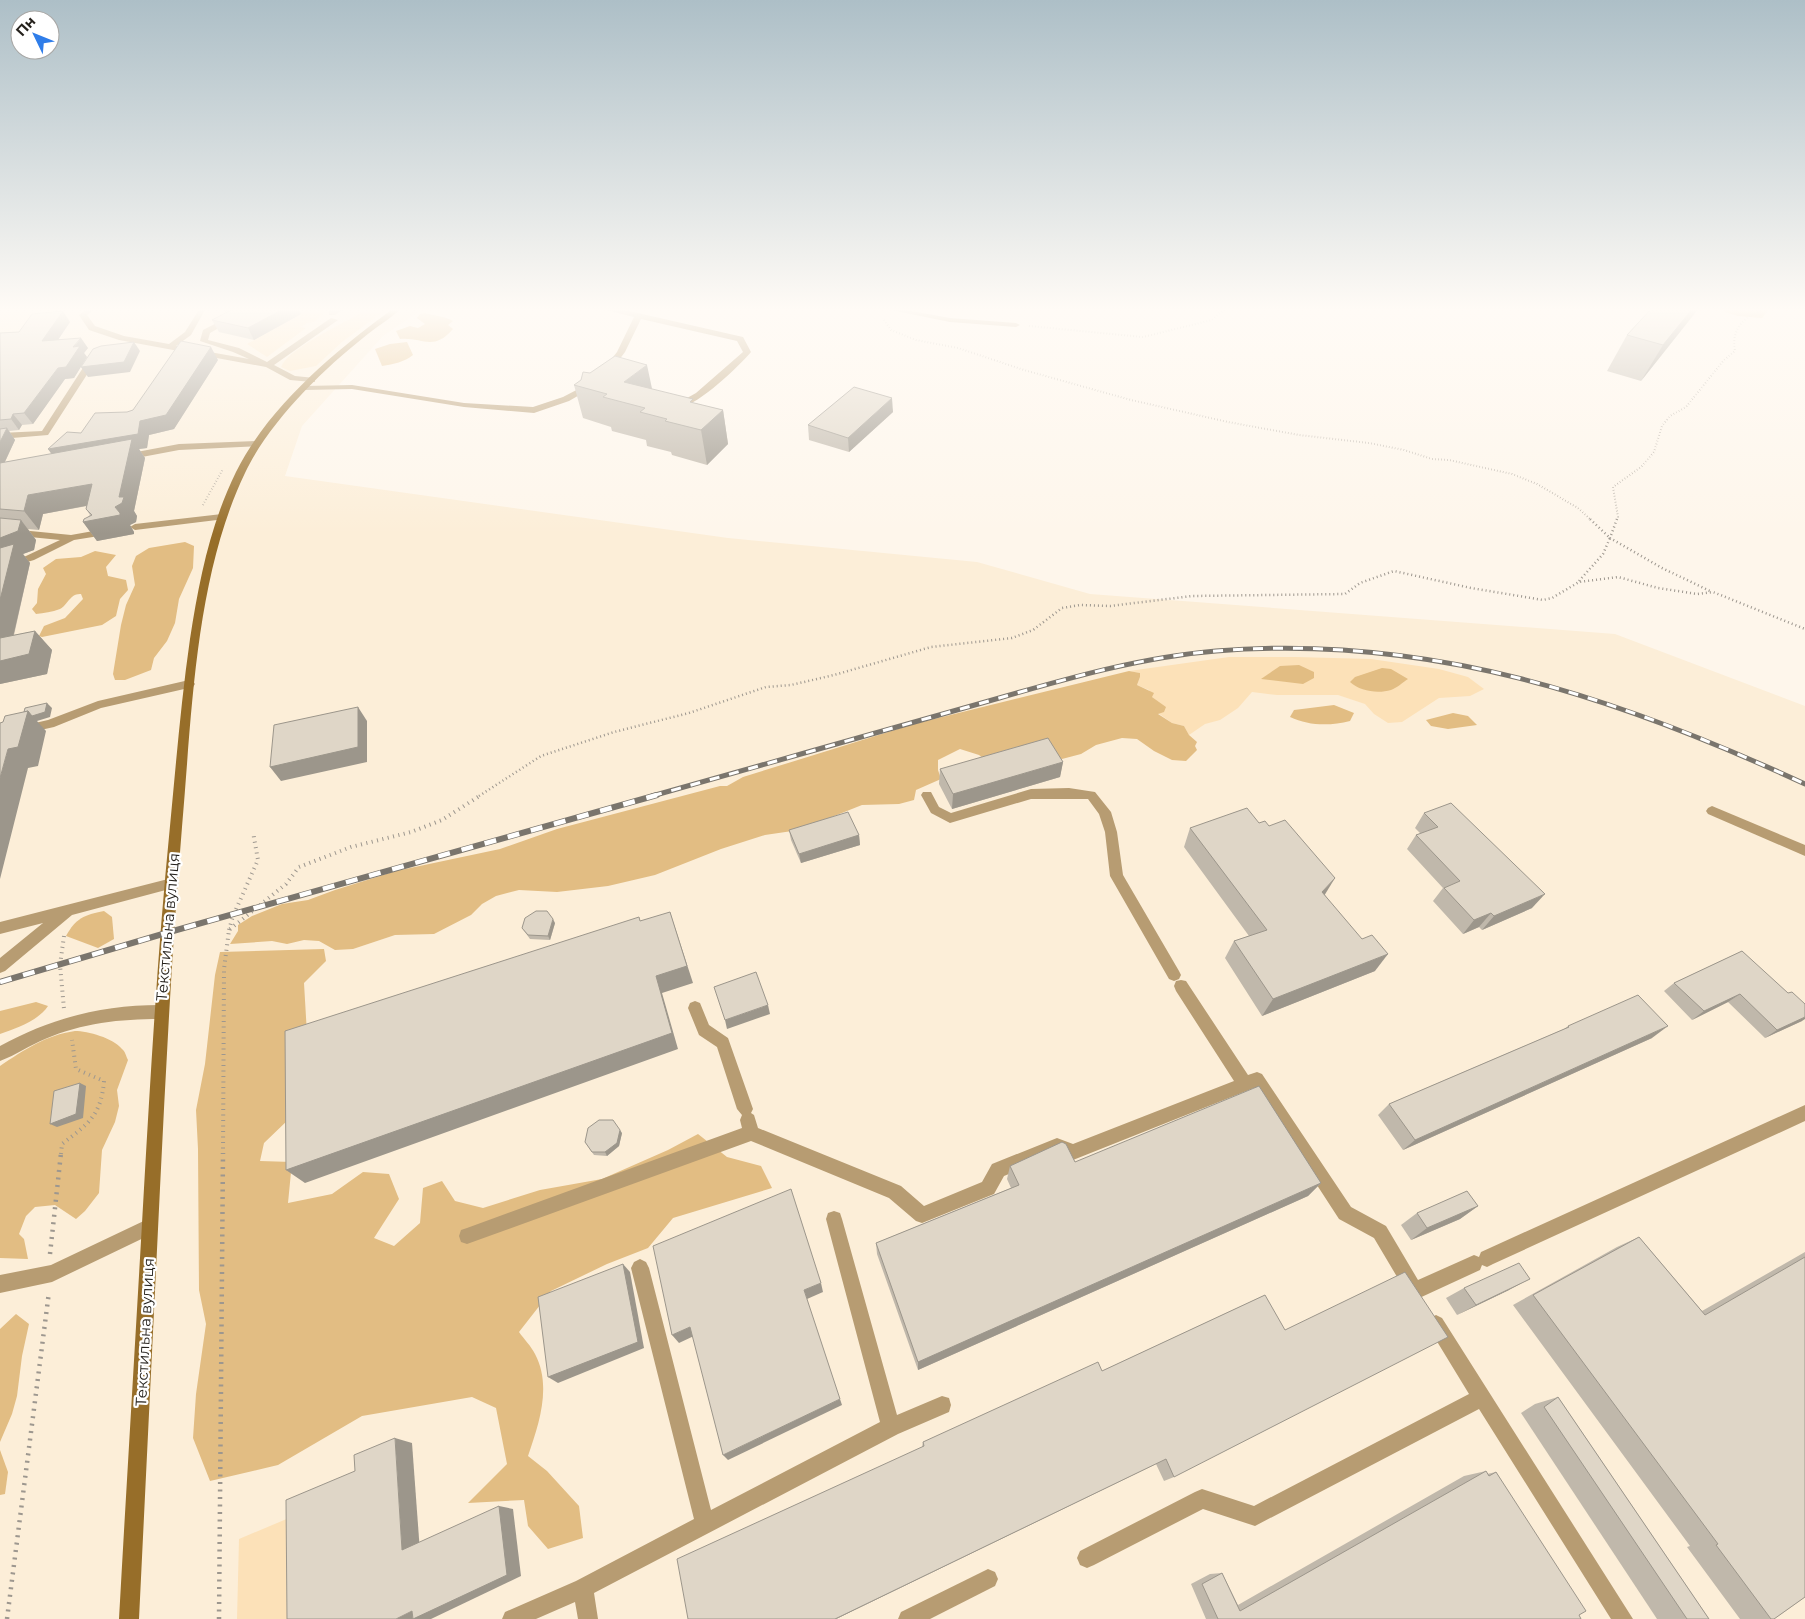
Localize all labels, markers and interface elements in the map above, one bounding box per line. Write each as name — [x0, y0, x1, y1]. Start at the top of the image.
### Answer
north arrow — [10, 10, 60, 60]
text: Пн — [12, 12, 39, 40]
street label: Текстильна вулиця — [152, 852, 183, 1002]
street label: Текстильна вулиця — [131, 1257, 158, 1407]

